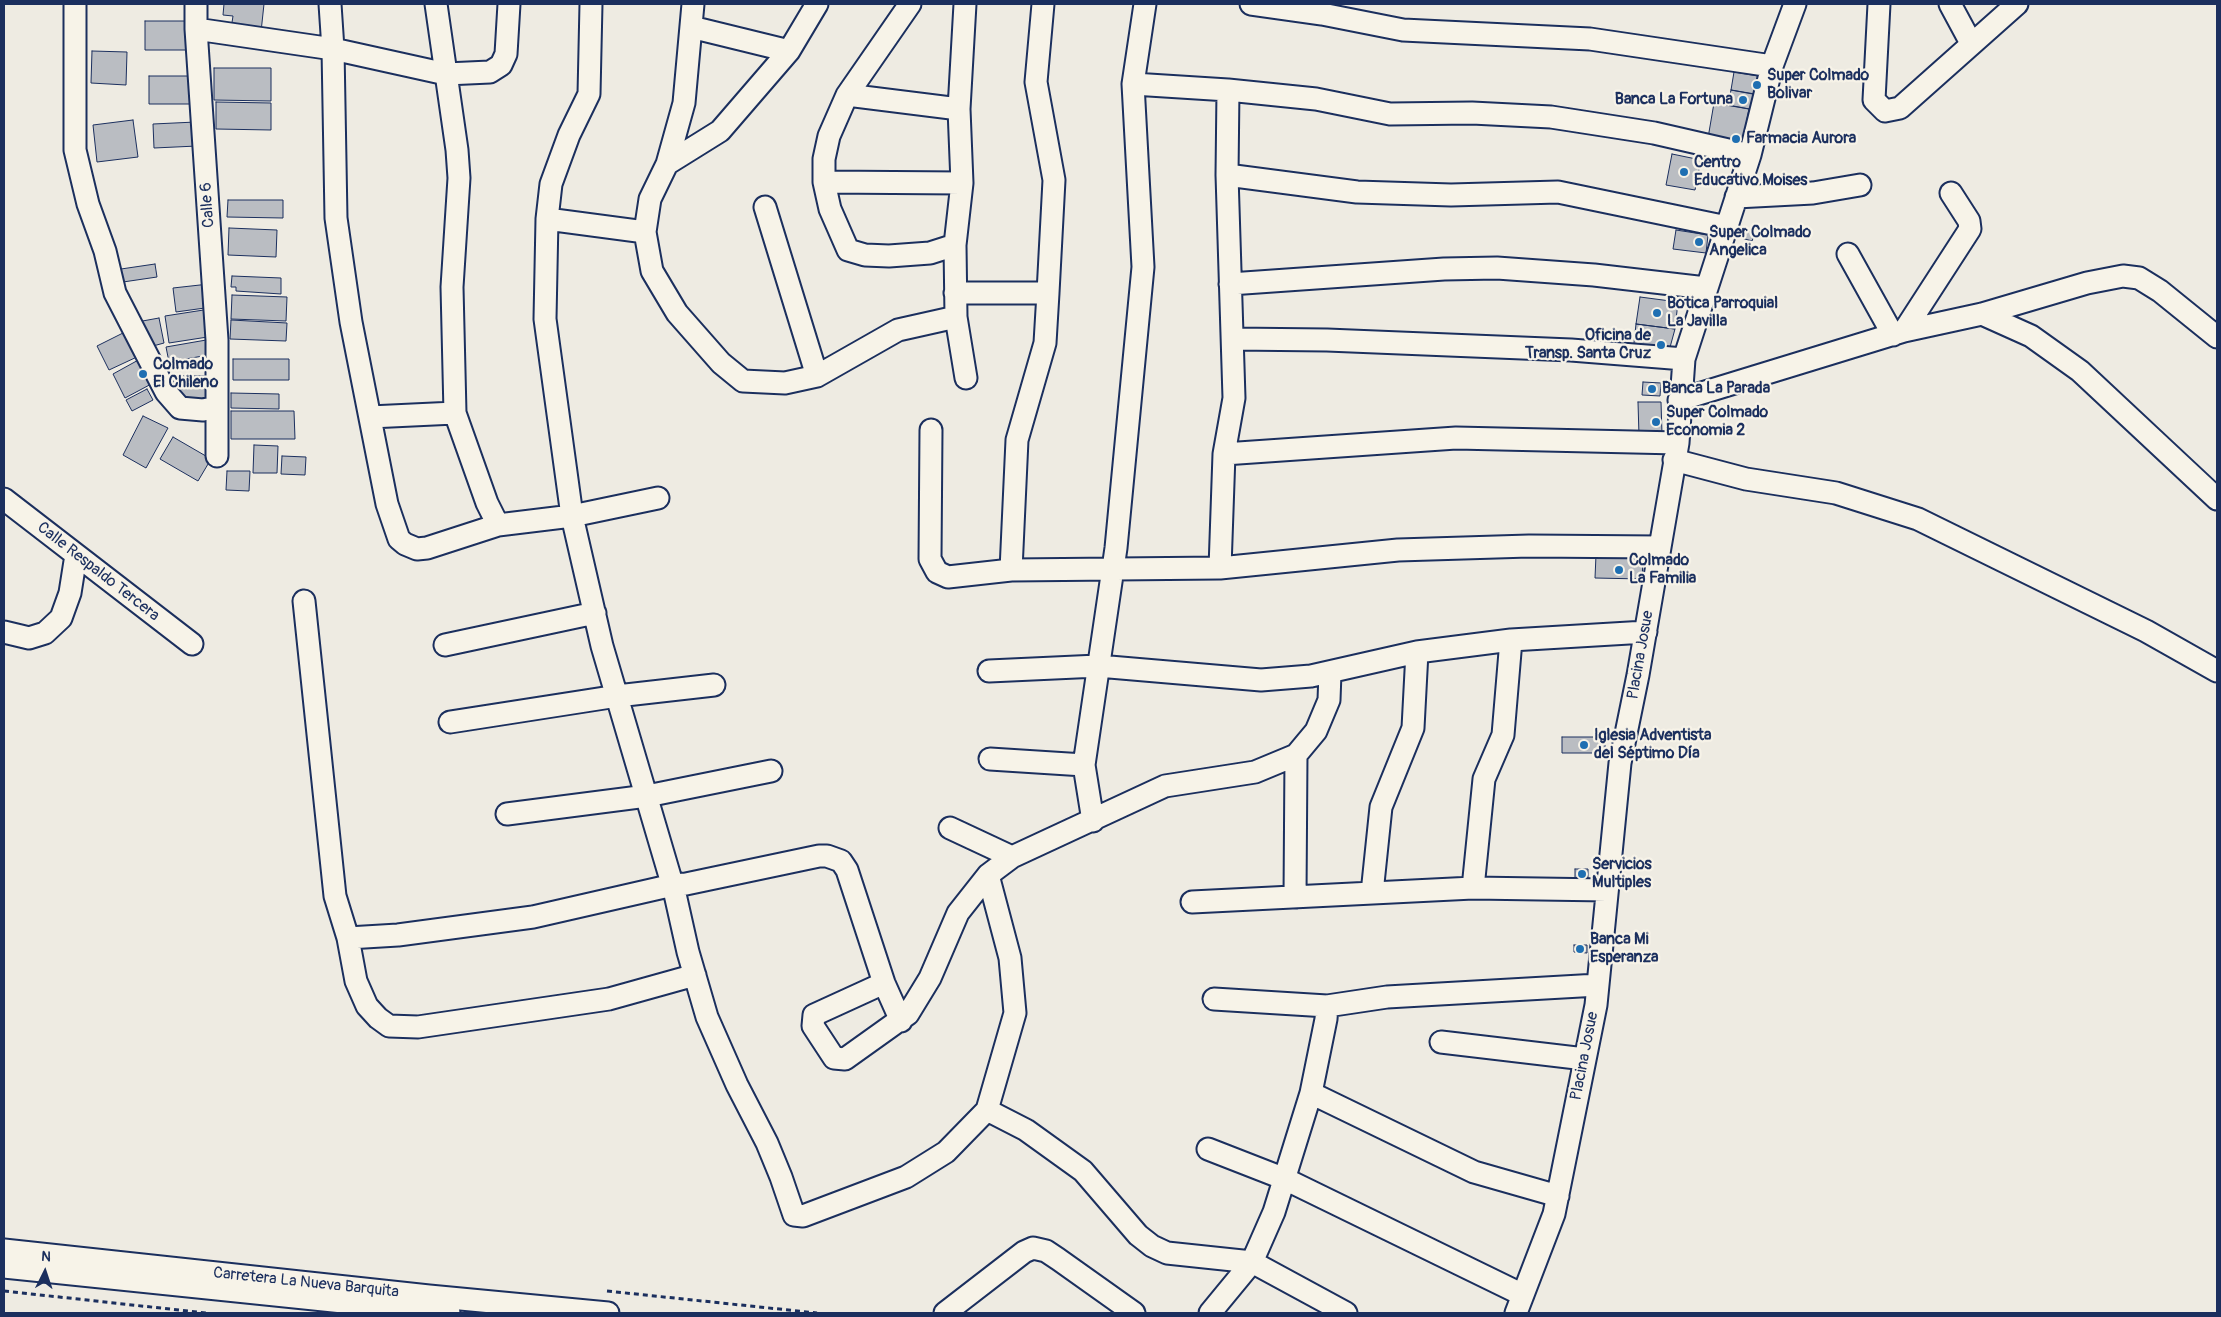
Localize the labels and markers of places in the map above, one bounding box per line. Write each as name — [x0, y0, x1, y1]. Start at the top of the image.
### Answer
place label: Super Colmado Bolivar — [1767, 66, 1869, 104]
marker: Super Colmado Bolivar — [1751, 79, 1763, 91]
place label: Banca La Fortuna — [1615, 90, 1733, 110]
marker: Banca La Fortuna — [1737, 94, 1749, 106]
place label: Farmacia Aurora — [1746, 129, 1856, 149]
marker: Farmacia Aurora — [1730, 133, 1742, 145]
place label: Centro Educativo Moises — [1694, 153, 1807, 191]
marker: Centro Educativo Moises — [1678, 166, 1690, 178]
place label: Super Colmado Angelica — [1709, 223, 1811, 261]
marker: Super Colmado Angelica — [1693, 236, 1705, 248]
place label: Botica Parroquial La Javilla — [1667, 294, 1778, 332]
marker: Botica Parroquial La Javilla — [1651, 307, 1663, 319]
place label: Oficina de Transp. Santa Cruz — [1525, 326, 1651, 364]
marker: Oficina de Transp. Santa Cruz — [1655, 339, 1667, 351]
place label: Colmado El Chileno — [153, 355, 218, 393]
marker: Colmado El Chileno — [137, 368, 149, 380]
place label: Banca La Parada — [1662, 379, 1770, 399]
marker: Banca La Parada — [1646, 383, 1658, 395]
place label: Super Colmado Economia 2 — [1666, 403, 1768, 441]
marker: Super Colmado Economia 2 — [1650, 416, 1662, 428]
place label: Colmado La Familia — [1629, 551, 1696, 589]
marker: Colmado La Familia — [1613, 564, 1625, 576]
place label: Iglesia Adventista del Séptimo Día — [1594, 726, 1711, 764]
marker: Iglesia Adventista del Séptimo Día — [1578, 739, 1590, 751]
place label: Servicios Multiples — [1592, 855, 1652, 893]
marker: Servicios Multiples — [1576, 868, 1588, 880]
place label: Banca Mi Esperanza — [1590, 930, 1658, 968]
marker: Banca Mi Esperanza — [1574, 943, 1586, 955]

